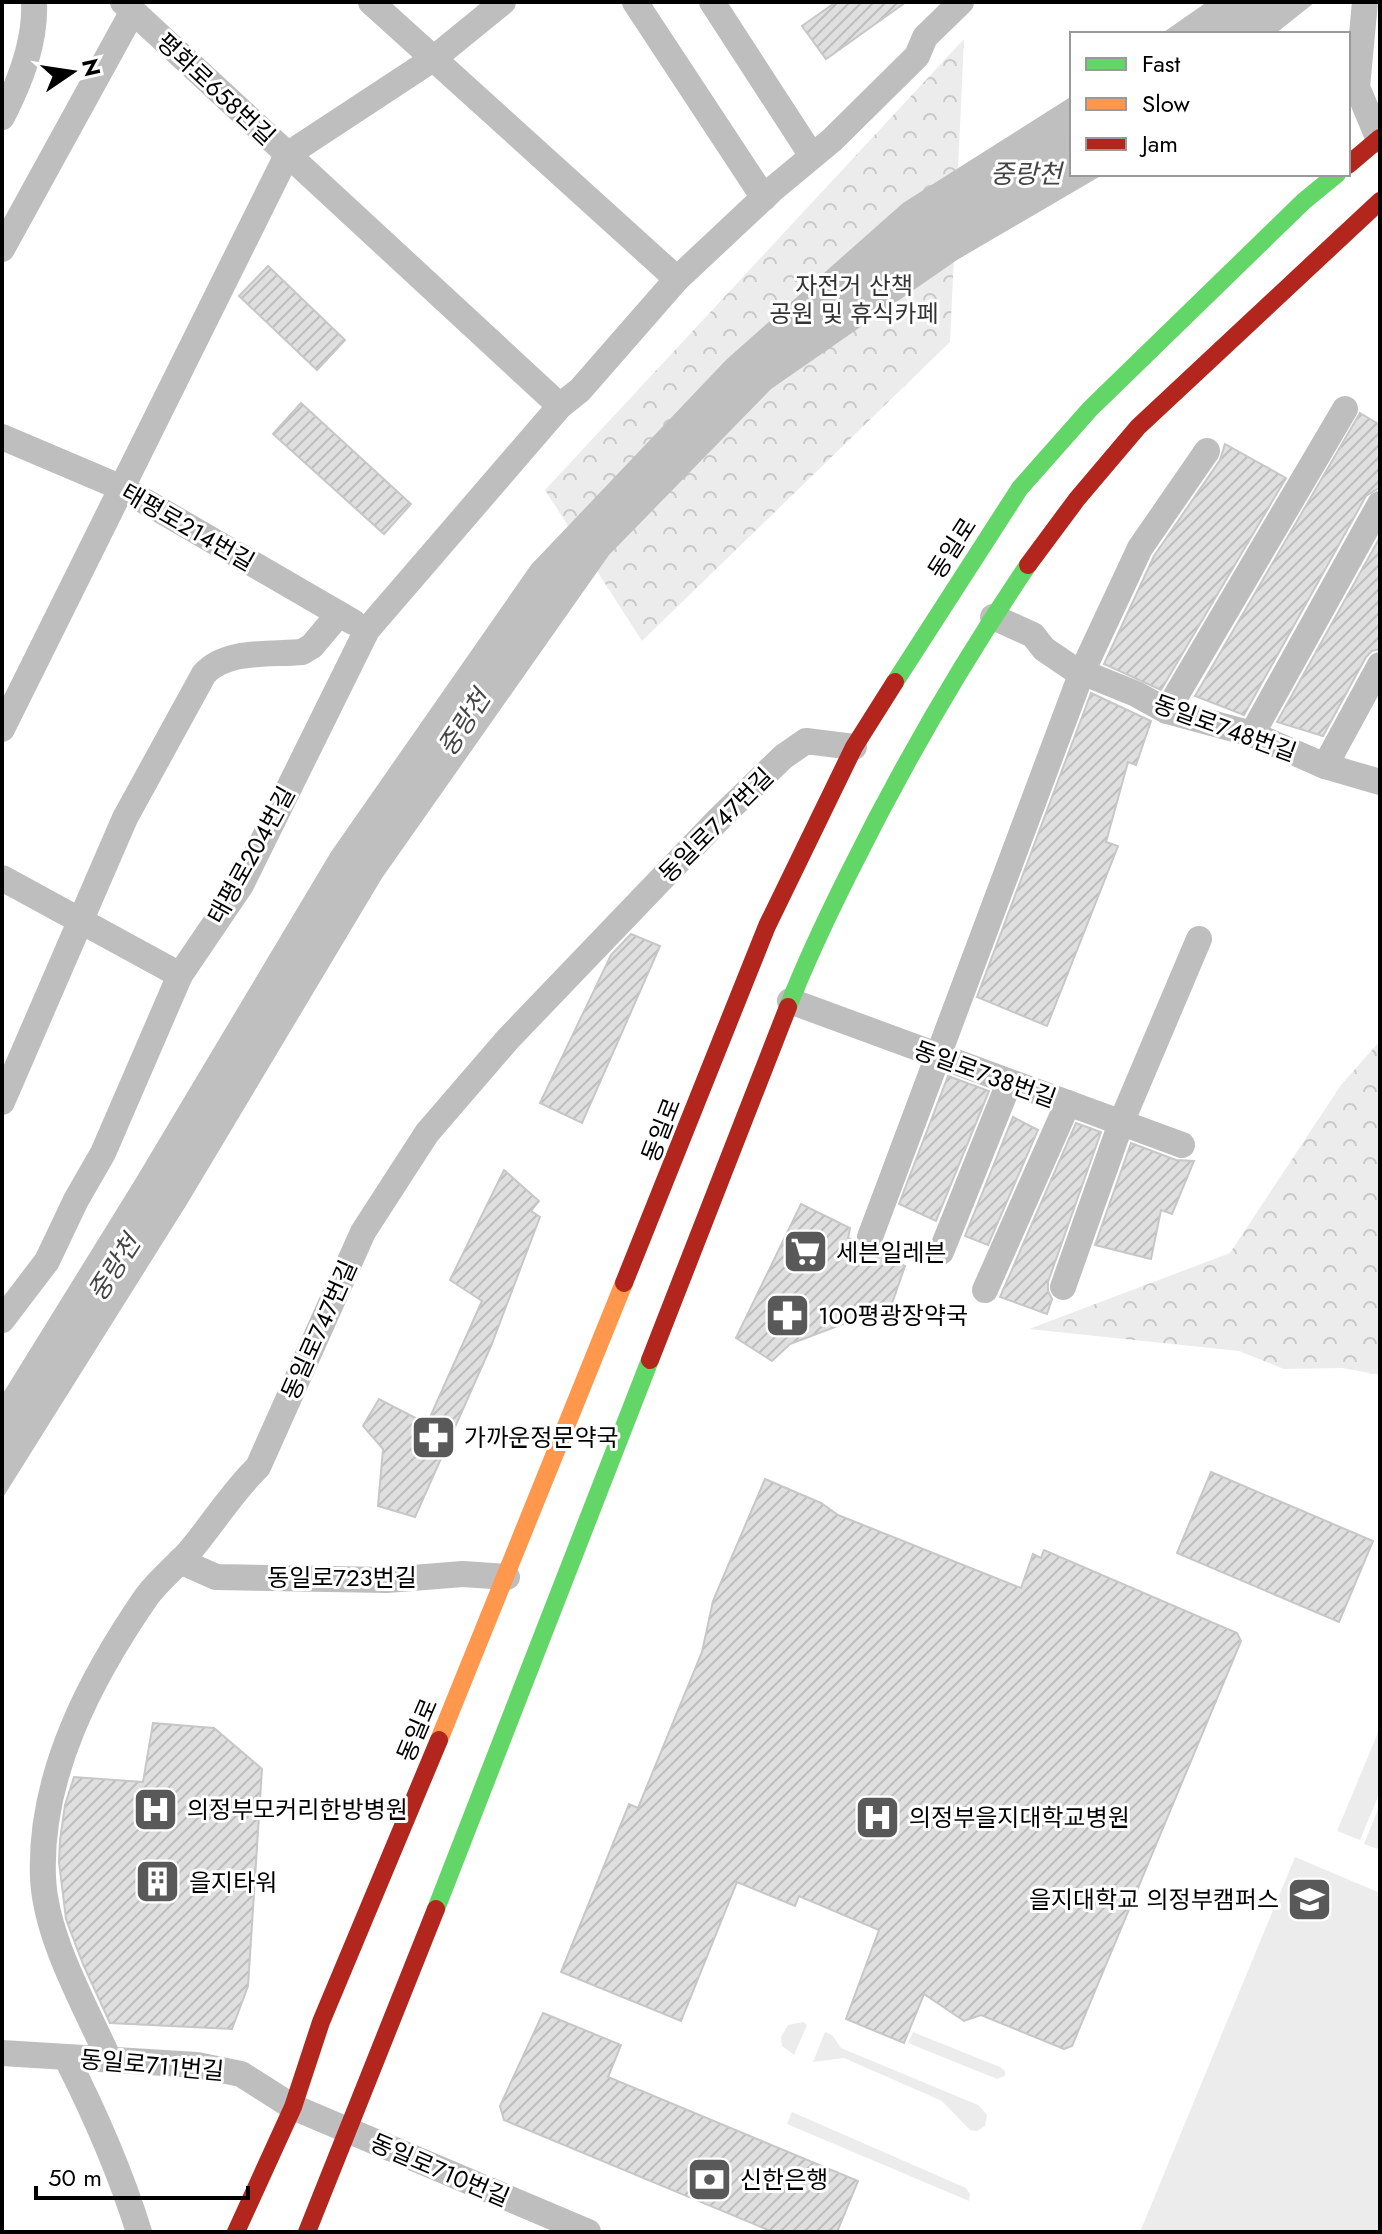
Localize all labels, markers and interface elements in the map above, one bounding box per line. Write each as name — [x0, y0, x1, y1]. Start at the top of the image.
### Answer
street label: 평화로658번길 — [149, 25, 283, 153]
north arrow — [32, 32, 112, 112]
legend — [1070, 32, 1350, 176]
text: Fast — [1142, 46, 1180, 81]
text: N — [74, 55, 109, 80]
text: Slow — [1142, 86, 1190, 121]
text: Jam — [1139, 126, 1178, 161]
water label: 중랑천 — [990, 155, 1065, 193]
park label: 자전거 산책 공원 및 휴식카페 — [770, 268, 938, 331]
street label: 태평로214번길 — [115, 475, 261, 579]
street label: 동일로 — [919, 511, 985, 585]
water label: 중랑천 — [429, 680, 501, 763]
street label: 동일로748번길 — [1148, 686, 1302, 770]
street label: 동일로747번길 — [651, 760, 781, 890]
street label: 태평로204번길 — [199, 780, 303, 930]
street label: 동일로738번길 — [909, 1032, 1061, 1116]
street label: 동일로 — [633, 1093, 689, 1167]
water label: 중랑천 — [79, 1225, 151, 1308]
supermarket icon: 세븐일레븐 — [781, 1228, 829, 1276]
place label: 세븐일레븐 — [836, 1235, 946, 1270]
street label: 동일로747번길 — [273, 1255, 365, 1405]
pharmacy icon: 100평광장약국 — [763, 1291, 811, 1339]
place label: 100평광장약국 — [818, 1298, 968, 1333]
pharmacy icon: 가까운정문약국 — [409, 1413, 457, 1461]
place label: 가까운정문약국 — [464, 1420, 619, 1455]
street label: 동일로723번길 — [267, 1560, 417, 1595]
street label: 동일로 — [388, 1693, 446, 1767]
hospital icon: 의정부모커리한방병원 — [132, 1785, 180, 1833]
place label: 의정부모커리한방병원 — [187, 1792, 408, 1827]
hospital icon: 의정부을지대학교병원 — [854, 1793, 902, 1841]
place label: 의정부을지대학교병원 — [909, 1800, 1130, 1835]
building icon: 을지타워 — [134, 1858, 182, 1906]
place label: 을지타워 — [189, 1865, 277, 1900]
school or university icon: 을지대학교 의정부캠퍼스 — [1286, 1875, 1334, 1923]
place label: 을지대학교 의정부캠퍼스 — [1029, 1882, 1279, 1917]
street label: 동일로711번길 — [78, 2041, 226, 2089]
street label: 동일로710번길 — [365, 2125, 515, 2215]
scale bar — [36, 2150, 248, 2200]
bank icon: 신한은행 — [685, 2155, 733, 2203]
text: 50 m — [48, 2160, 102, 2195]
place label: 신한은행 — [740, 2162, 828, 2197]

